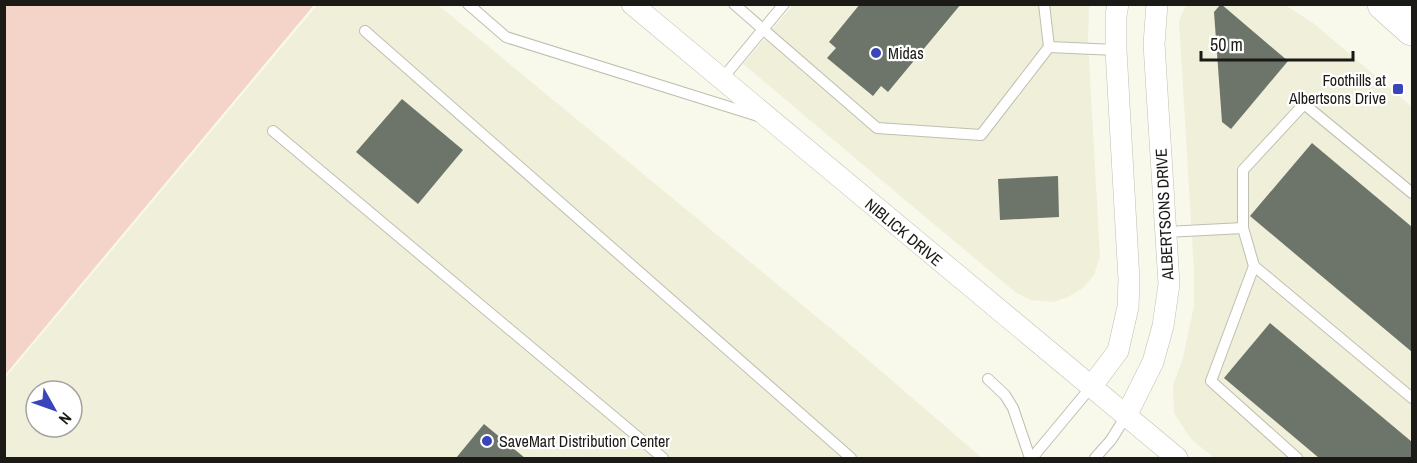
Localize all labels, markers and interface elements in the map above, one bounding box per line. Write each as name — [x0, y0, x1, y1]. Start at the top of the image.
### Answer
scale bar — [1201, 24, 1352, 62]
text: 50 m — [1210, 32, 1243, 57]
place label: Midas — [888, 42, 924, 64]
marker: Midas — [869, 46, 883, 60]
place label: Foothills at Albertsons Drive — [1288, 69, 1386, 109]
marker: Foothills at Albertsons Drive — [1391, 82, 1405, 96]
street label: ALBERTSONS DRIVE — [1150, 148, 1178, 281]
street label: NIBLICK DRIVE — [861, 193, 947, 271]
north arrow — [24, 379, 84, 439]
text: N — [54, 408, 77, 429]
place label: SaveMart Distribution Center — [499, 430, 670, 452]
marker: SaveMart Distribution Center — [480, 434, 494, 448]

